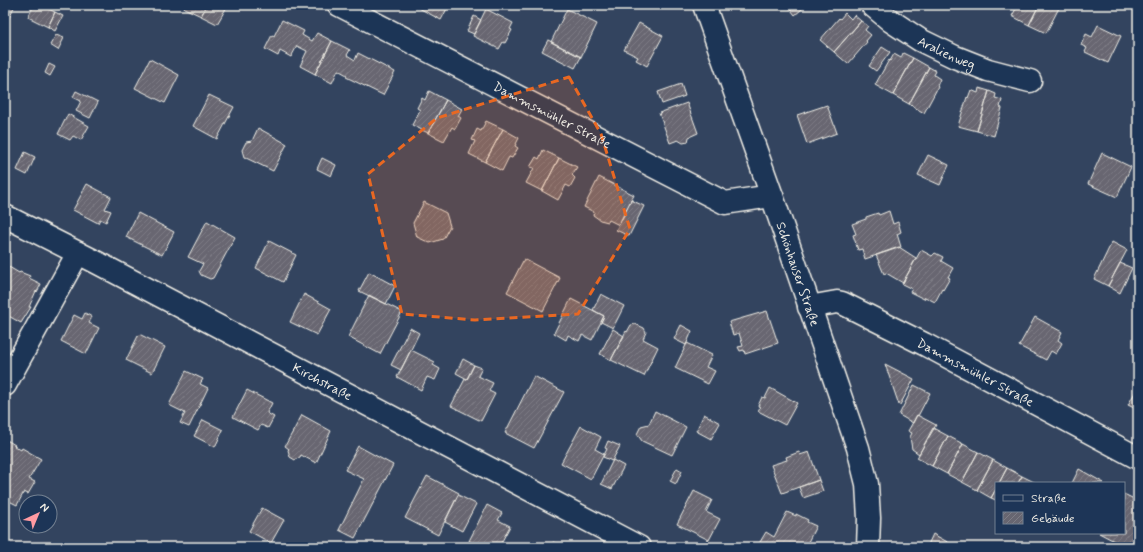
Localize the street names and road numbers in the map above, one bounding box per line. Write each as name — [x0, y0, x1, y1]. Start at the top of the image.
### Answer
street label: Aralienweg — [914, 33, 978, 75]
street label: Dammsmühler Straße — [490, 79, 614, 153]
street label: Schönhauser Straße — [771, 220, 823, 329]
street label: Dammsmühler Straße — [914, 335, 1037, 411]
street label: Kirchstraße — [289, 360, 355, 405]

